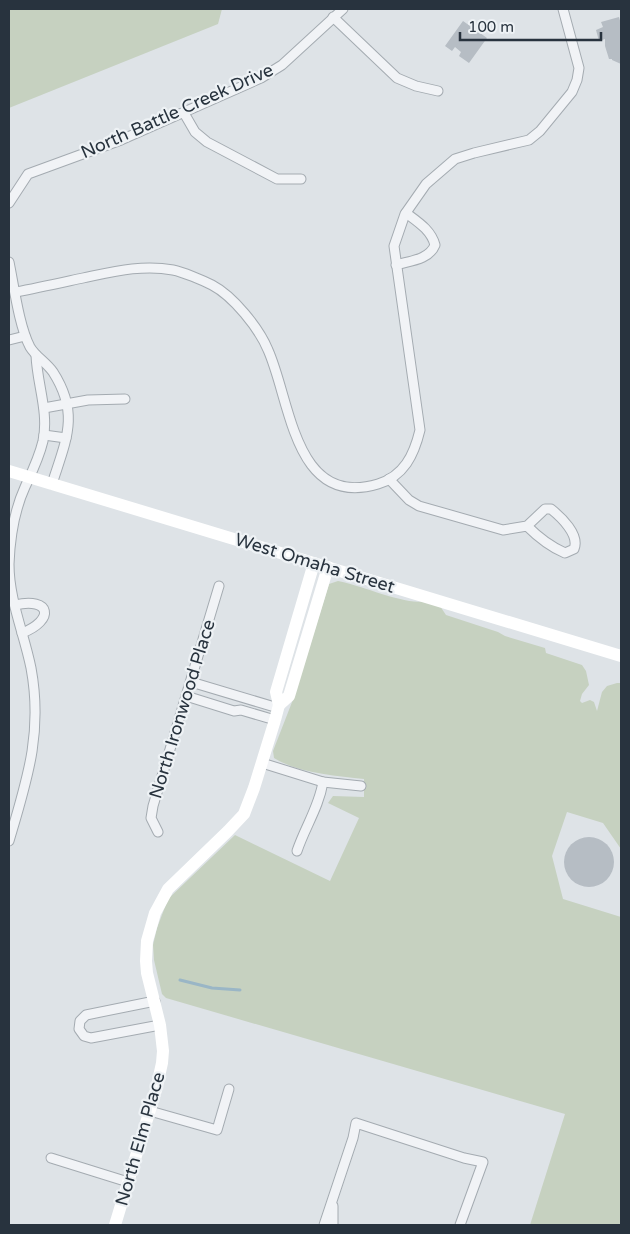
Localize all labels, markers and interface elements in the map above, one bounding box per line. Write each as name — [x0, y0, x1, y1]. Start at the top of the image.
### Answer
scale bar — [460, 10, 601, 42]
text: 100 m — [468, 18, 514, 36]
street label: North Battle Creek Drive — [77, 59, 277, 163]
street label: West Omaha Street — [232, 528, 398, 598]
street label: North Ironwood Place — [144, 617, 220, 801]
street label: North Elm Place — [110, 1070, 170, 1208]

